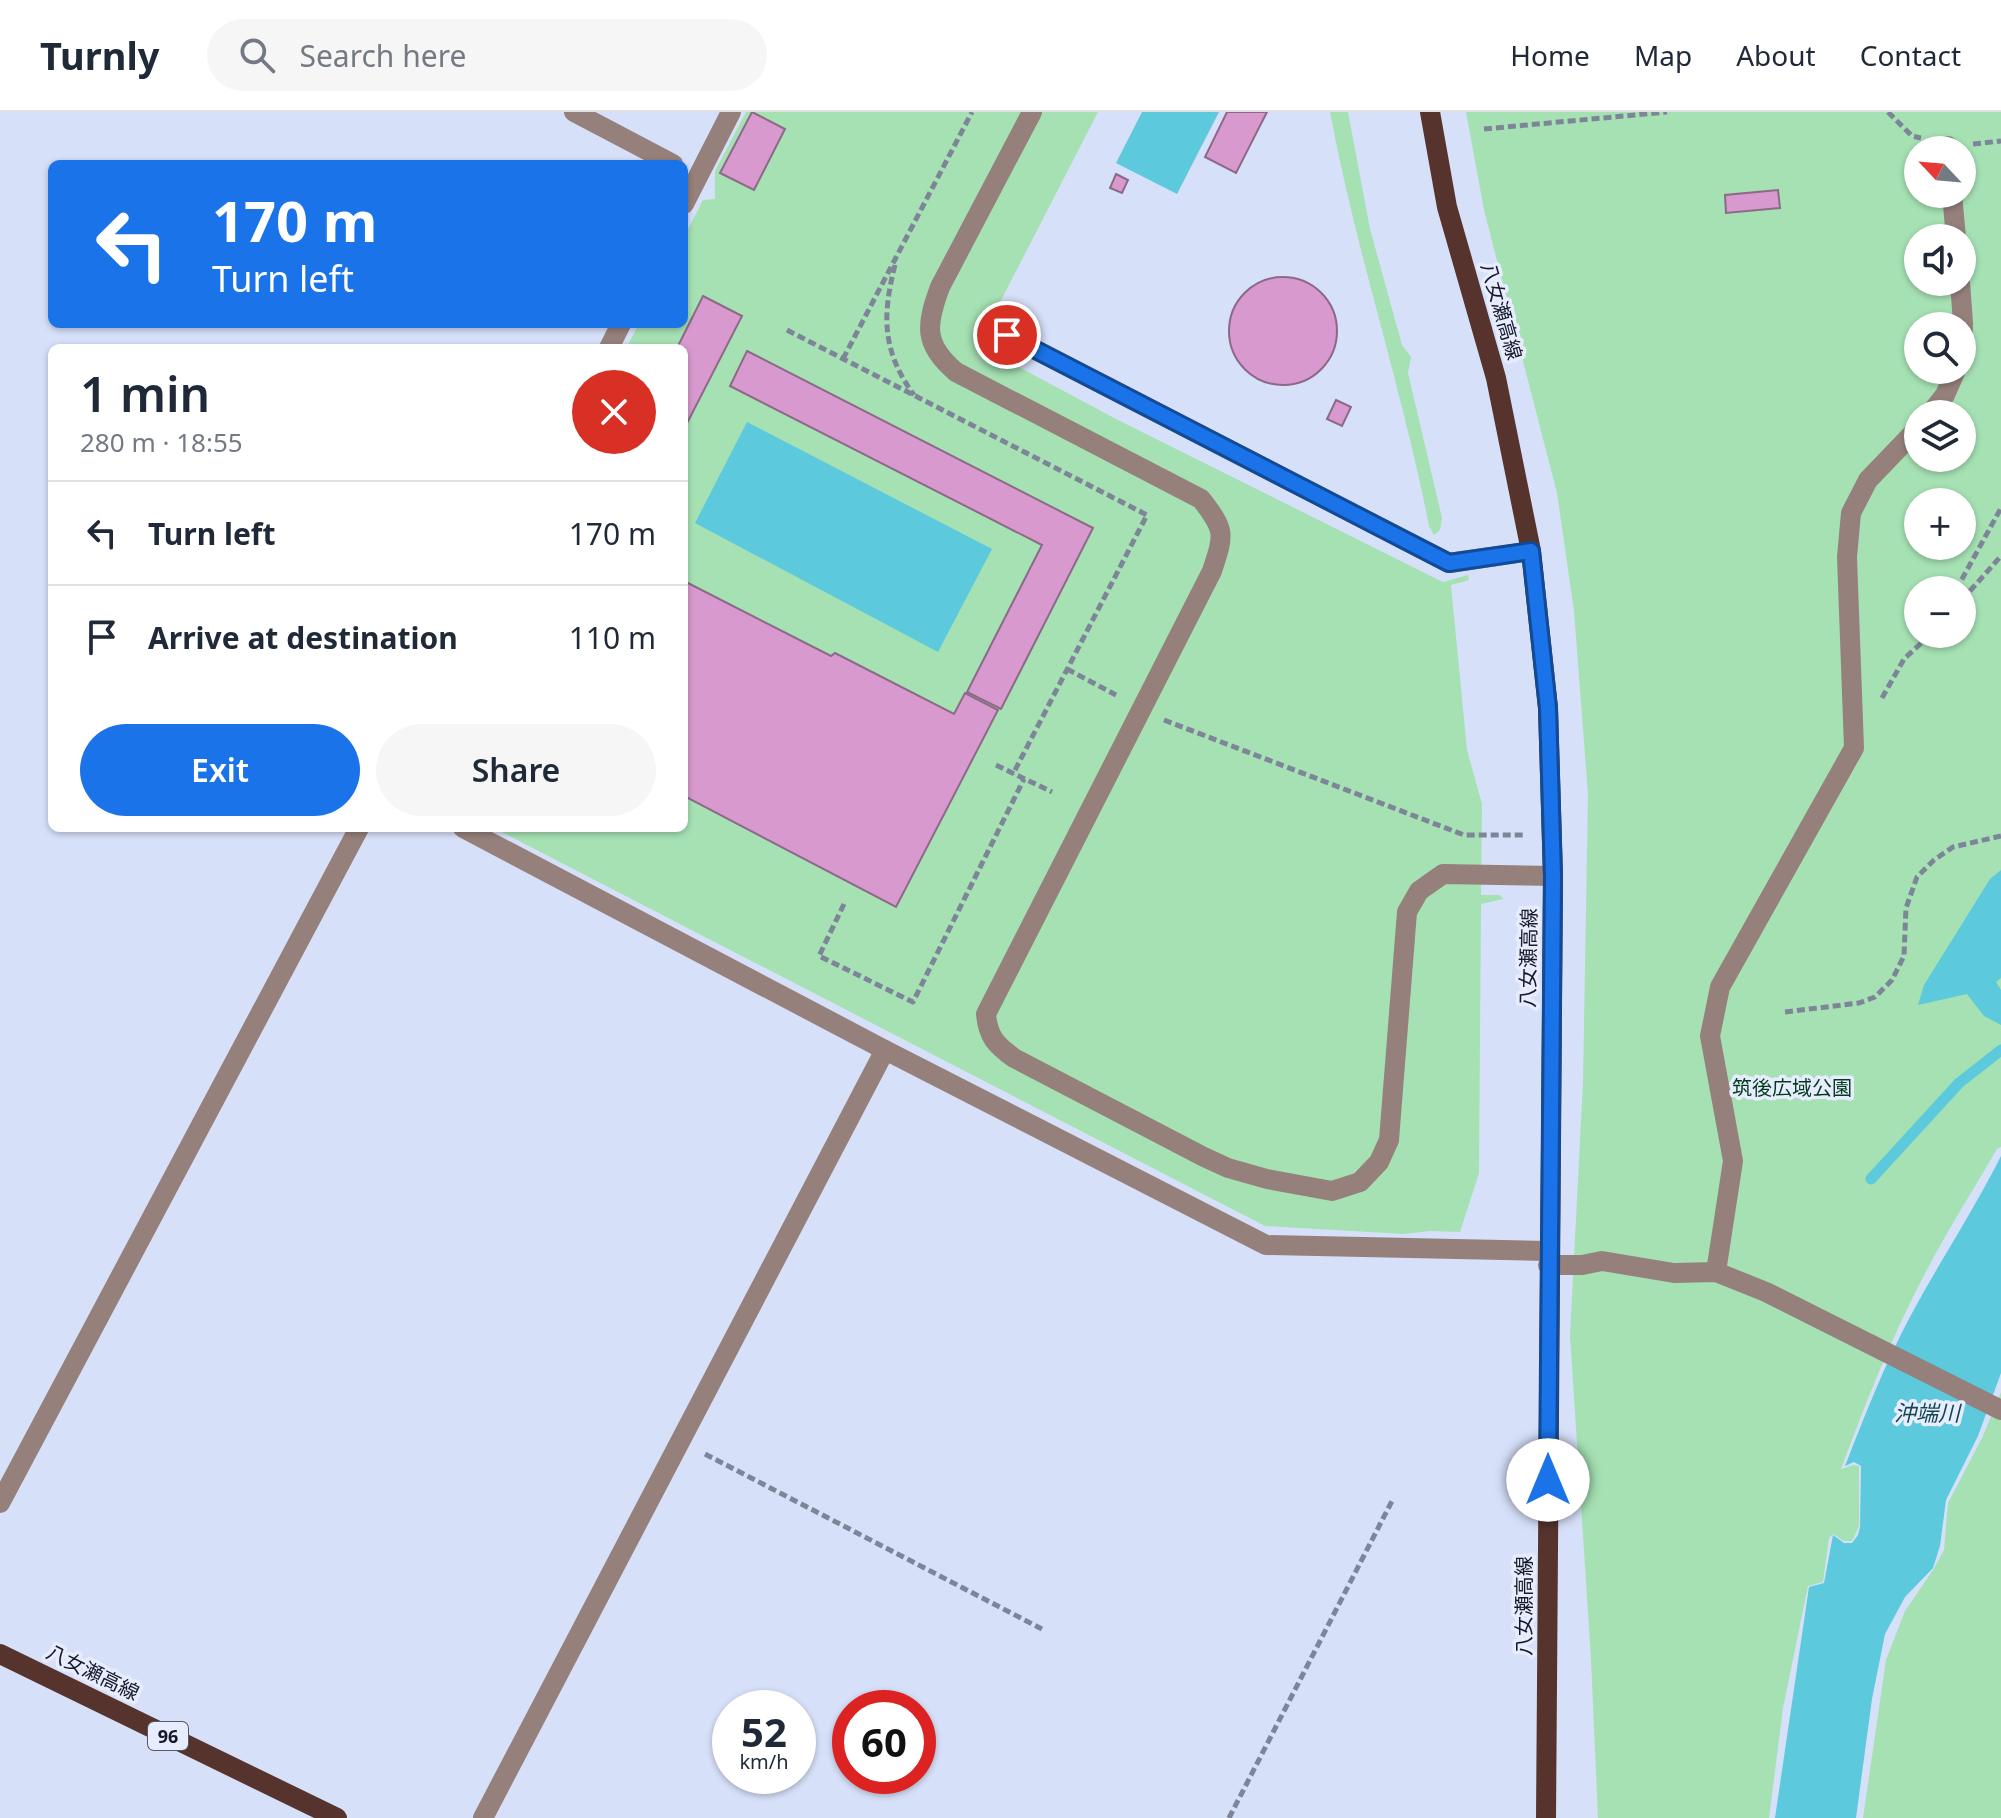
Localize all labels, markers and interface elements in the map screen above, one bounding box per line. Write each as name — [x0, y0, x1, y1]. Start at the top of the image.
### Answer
search box — [207, 19, 767, 91]
text: Turnly — [40, 29, 159, 81]
icon: search — [235, 33, 279, 77]
text: Search here — [299, 35, 466, 76]
text: Home — [1510, 36, 1590, 74]
text: Map — [1634, 36, 1692, 74]
text: About — [1736, 36, 1816, 74]
text: Contact — [1860, 36, 1961, 74]
north arrow — [1904, 136, 1976, 208]
map controls — [1904, 136, 1976, 648]
text: 170 m — [212, 182, 377, 258]
icon: left — [80, 192, 184, 296]
button: sound — [1904, 224, 1976, 296]
text: Turn left — [212, 254, 354, 303]
street label: 八女瀬高線 — [1475, 259, 1529, 363]
pin — [973, 301, 1041, 369]
button: search — [1904, 312, 1976, 384]
icon: arrive — [985, 313, 1029, 357]
text: 1 min — [80, 361, 210, 426]
button: close — [572, 370, 656, 454]
button: layers — [1904, 400, 1976, 472]
text: 280 m · 18:55 — [80, 424, 243, 460]
button: + — [1904, 488, 1976, 560]
icon: left — [80, 511, 124, 555]
text: Turn left — [148, 513, 276, 554]
text: 170 m — [569, 513, 656, 554]
button: − — [1904, 576, 1976, 648]
icon: arrive — [80, 615, 124, 659]
text: Arrive at destination — [148, 617, 458, 658]
text: 110 m — [569, 617, 656, 658]
button: Exit — [80, 724, 360, 816]
button: Share — [376, 724, 656, 816]
street label: 八女瀬高線 — [1514, 908, 1542, 1008]
park label: 筑後広域公園 — [1732, 1074, 1852, 1101]
water label: 沖端川 — [1894, 1397, 1962, 1427]
position arrow — [1506, 1438, 1590, 1522]
street label: 八女瀬高線 — [1510, 1556, 1537, 1656]
street label: 八女瀬高線 — [42, 1638, 144, 1706]
speed limit sign: 60 — [832, 1690, 936, 1794]
text: 52 — [741, 1704, 787, 1759]
road number: 96 — [148, 1722, 188, 1750]
text: km/h — [739, 1748, 789, 1775]

